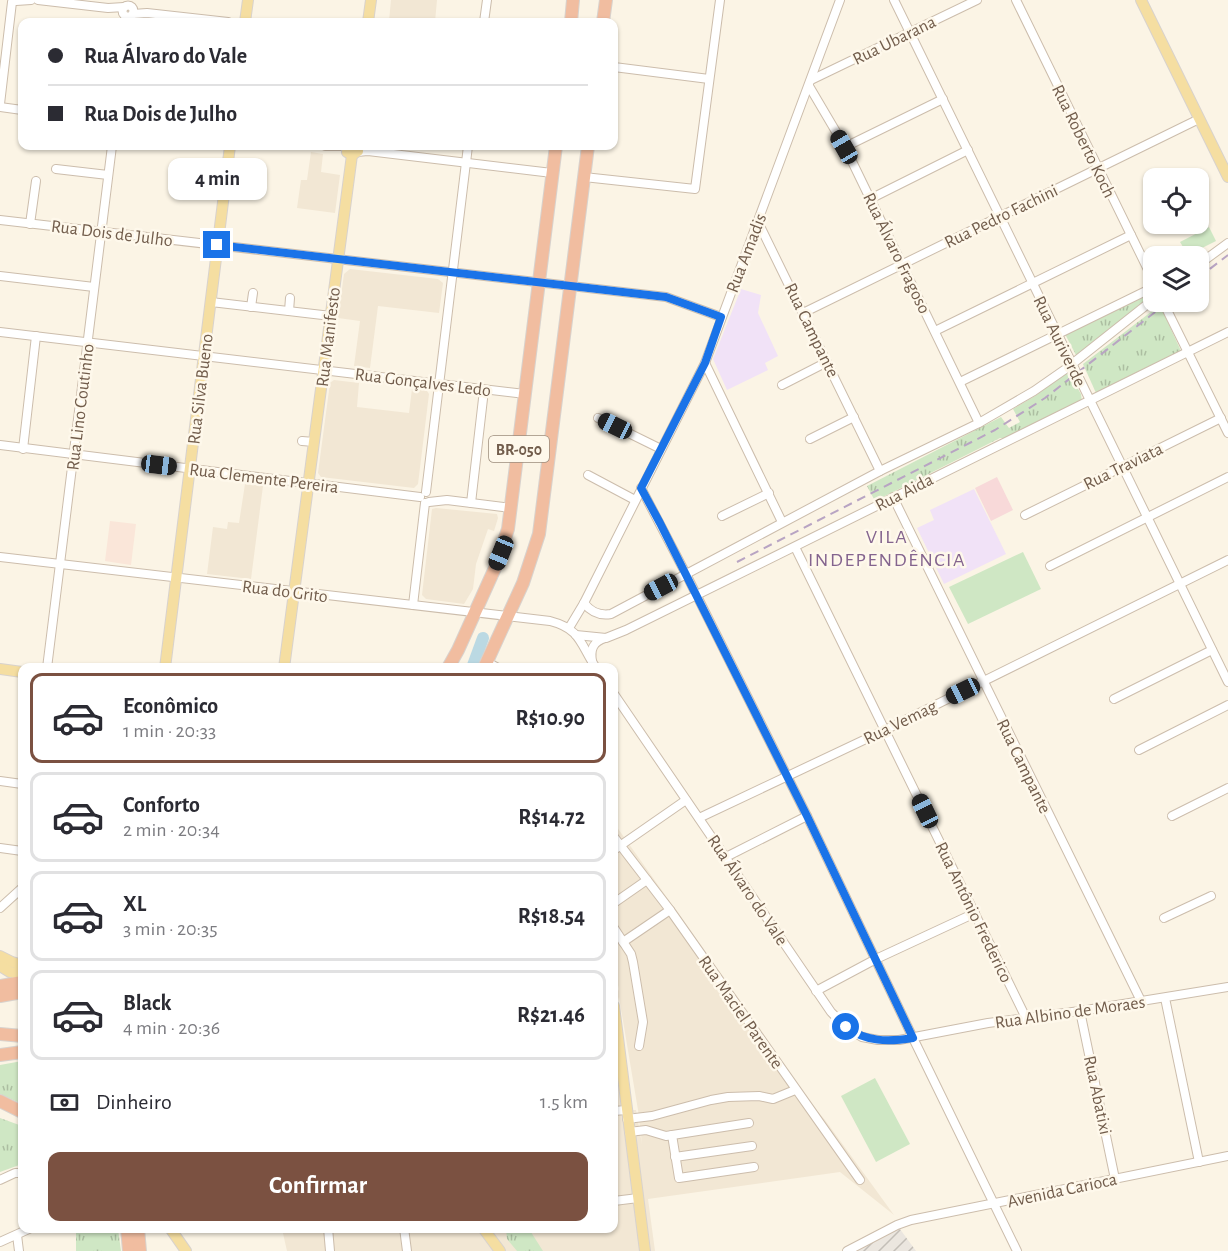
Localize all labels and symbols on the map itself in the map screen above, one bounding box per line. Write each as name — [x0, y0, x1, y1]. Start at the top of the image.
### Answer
street label: Rua Ubarana — [850, 13, 939, 69]
street label: Rua Roberto Koch — [1048, 82, 1118, 201]
car — [827, 127, 861, 167]
callout: 4 min — [168, 158, 266, 200]
street label: Rua Pedro Fachini — [942, 182, 1061, 252]
street label: Rua Álvaro Fragoso — [859, 189, 936, 317]
street label: Rua Amadis — [724, 211, 770, 295]
street label: Rua Dois de Julho — [50, 218, 174, 250]
route end — [203, 231, 230, 258]
street label: Rua Campante — [781, 280, 842, 380]
street label: Rua Manifesto — [314, 286, 344, 388]
street label: Rua Auriverde — [1029, 293, 1089, 390]
street label: Rua Silva Bueno — [185, 333, 217, 445]
street label: Rua Lino Coutinho — [64, 343, 98, 472]
street label: Rua Gonçalves Ledo — [354, 366, 492, 400]
car — [595, 410, 635, 442]
road number: BR-050 — [489, 436, 549, 462]
street label: Rua Traviata — [1081, 440, 1166, 494]
car — [140, 454, 178, 476]
street label: Rua Clemente Pereira — [188, 461, 340, 497]
street label: Rua Aida — [873, 471, 936, 515]
district label: VILA INDEPENDÊNCIA — [808, 527, 966, 570]
car — [486, 533, 516, 573]
car — [641, 571, 681, 603]
street label: Rua do Grito — [241, 578, 329, 606]
car — [943, 675, 983, 707]
street label: Rua Vemag — [861, 697, 940, 748]
street label: Rua Campante — [993, 716, 1054, 816]
car — [909, 791, 941, 831]
street label: Rua Álvaro do Vale — [704, 830, 793, 949]
street label: Rua Antônio Frederico — [931, 839, 1015, 986]
street label: Rua Maciel Parente — [694, 953, 786, 1072]
street label: Rua Albino de Moraes — [994, 994, 1146, 1032]
route start — [832, 1013, 859, 1040]
street label: Rua Abatixi — [1080, 1054, 1114, 1136]
street label: Avenida Carioca — [1006, 1171, 1119, 1211]

